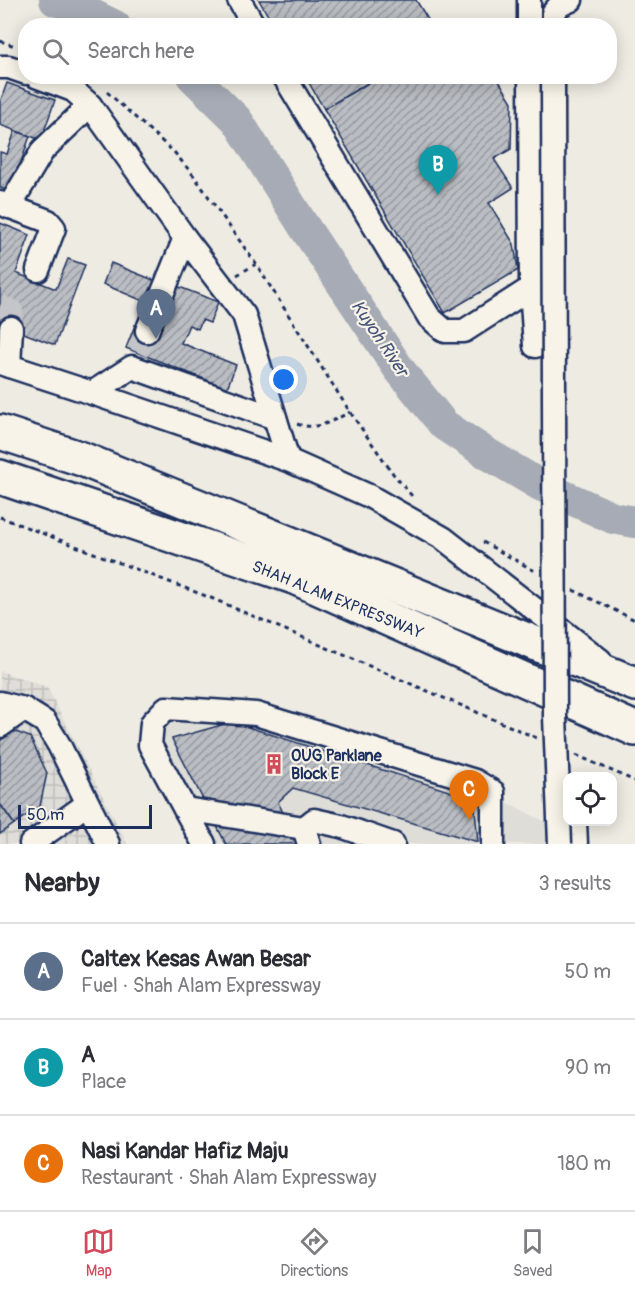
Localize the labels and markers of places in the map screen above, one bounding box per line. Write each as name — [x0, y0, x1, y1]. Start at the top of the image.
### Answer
pin: B — [418, 146, 458, 195]
pin: A — [136, 290, 176, 339]
place label: OUG Parklane Block E — [291, 746, 383, 784]
building icon: OUG Parklane Block E — [262, 752, 286, 776]
pin: C — [450, 770, 488, 820]

